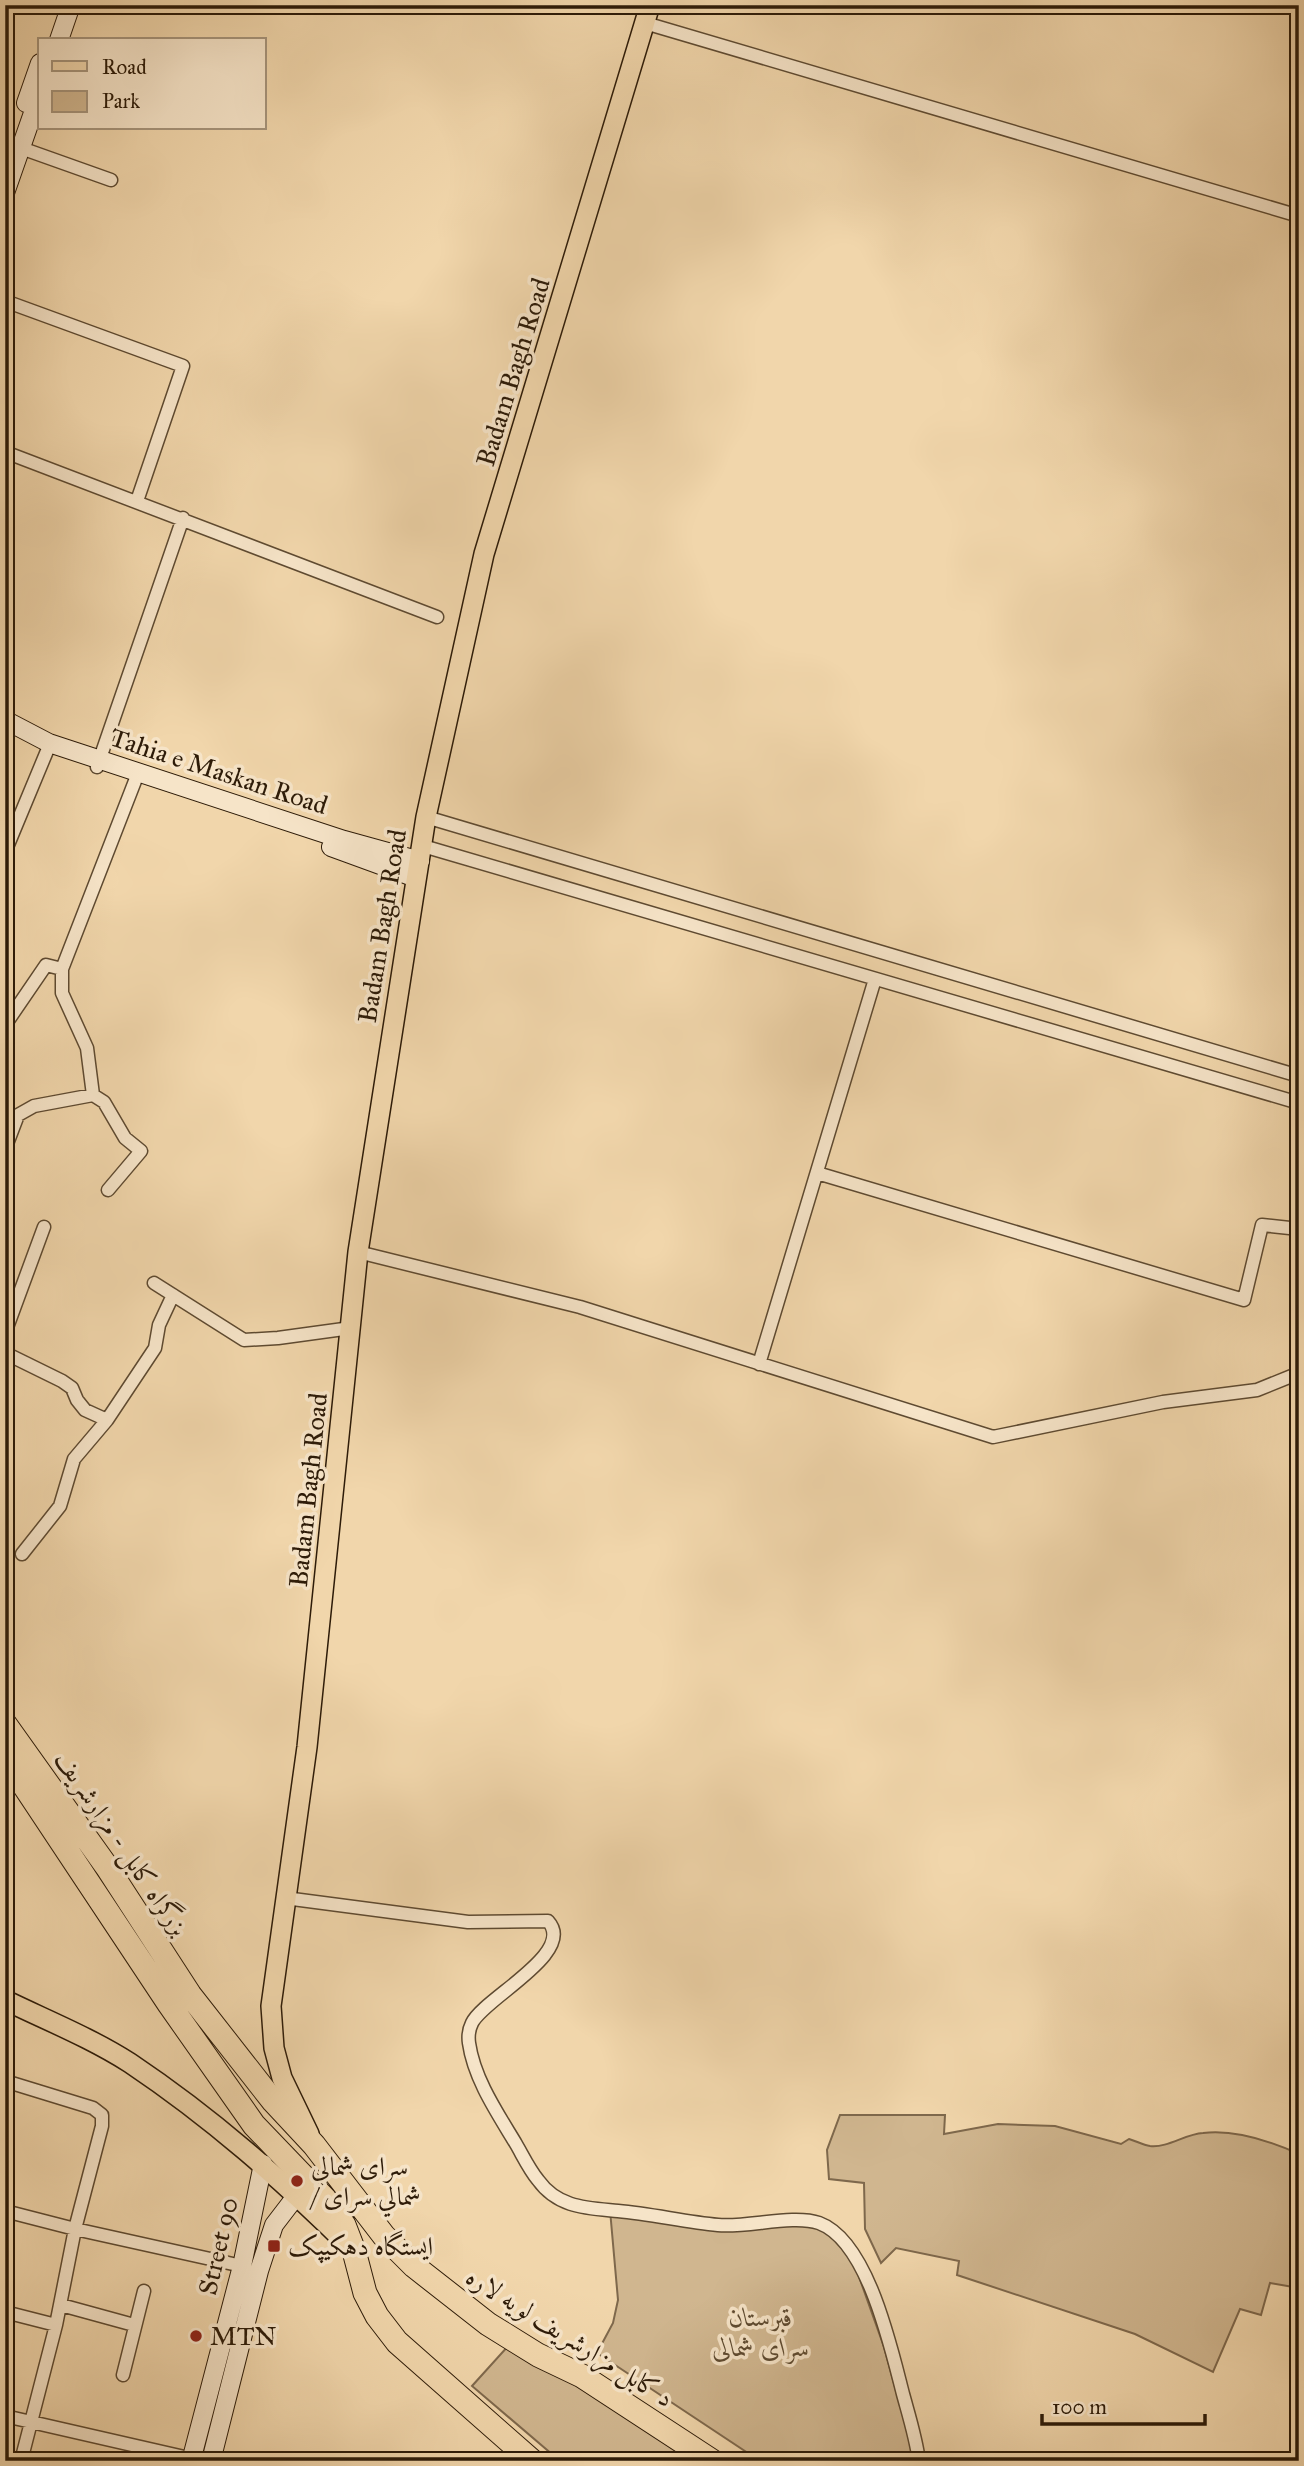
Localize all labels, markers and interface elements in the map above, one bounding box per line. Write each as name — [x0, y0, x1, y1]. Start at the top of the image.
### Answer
legend — [38, 38, 266, 130]
text: Road — [102, 54, 147, 80]
text: Park — [102, 88, 140, 114]
street label: Badam Bagh Road — [469, 274, 557, 470]
street label: Tahia e Maskan Road — [106, 721, 332, 821]
street label: Badam Bagh Road — [351, 827, 413, 1025]
street label: Badam Bagh Road — [282, 1391, 334, 1589]
street label: بزرگراه کابل - مزارشریف — [47, 1744, 197, 1943]
place label: سرای شمالي / شمالي سرای — [309, 2150, 421, 2218]
marker: سرای شمالي / شمالي سرای — [289, 2173, 305, 2189]
street label: Street 90 — [191, 2194, 245, 2298]
place label: ایستگاه دهکیپک — [288, 2230, 433, 2264]
marker: ایستگاه دهکیپک — [266, 2238, 282, 2254]
street label: د کابل مزارشریف لویه لاره — [459, 2260, 680, 2416]
park label: قبرستان سرای شمالی — [712, 2301, 810, 2364]
place label: MTN — [210, 2320, 277, 2352]
marker: MTN — [188, 2328, 204, 2344]
scale bar — [1042, 2382, 1204, 2426]
text: 100 m — [1052, 2394, 1107, 2420]

